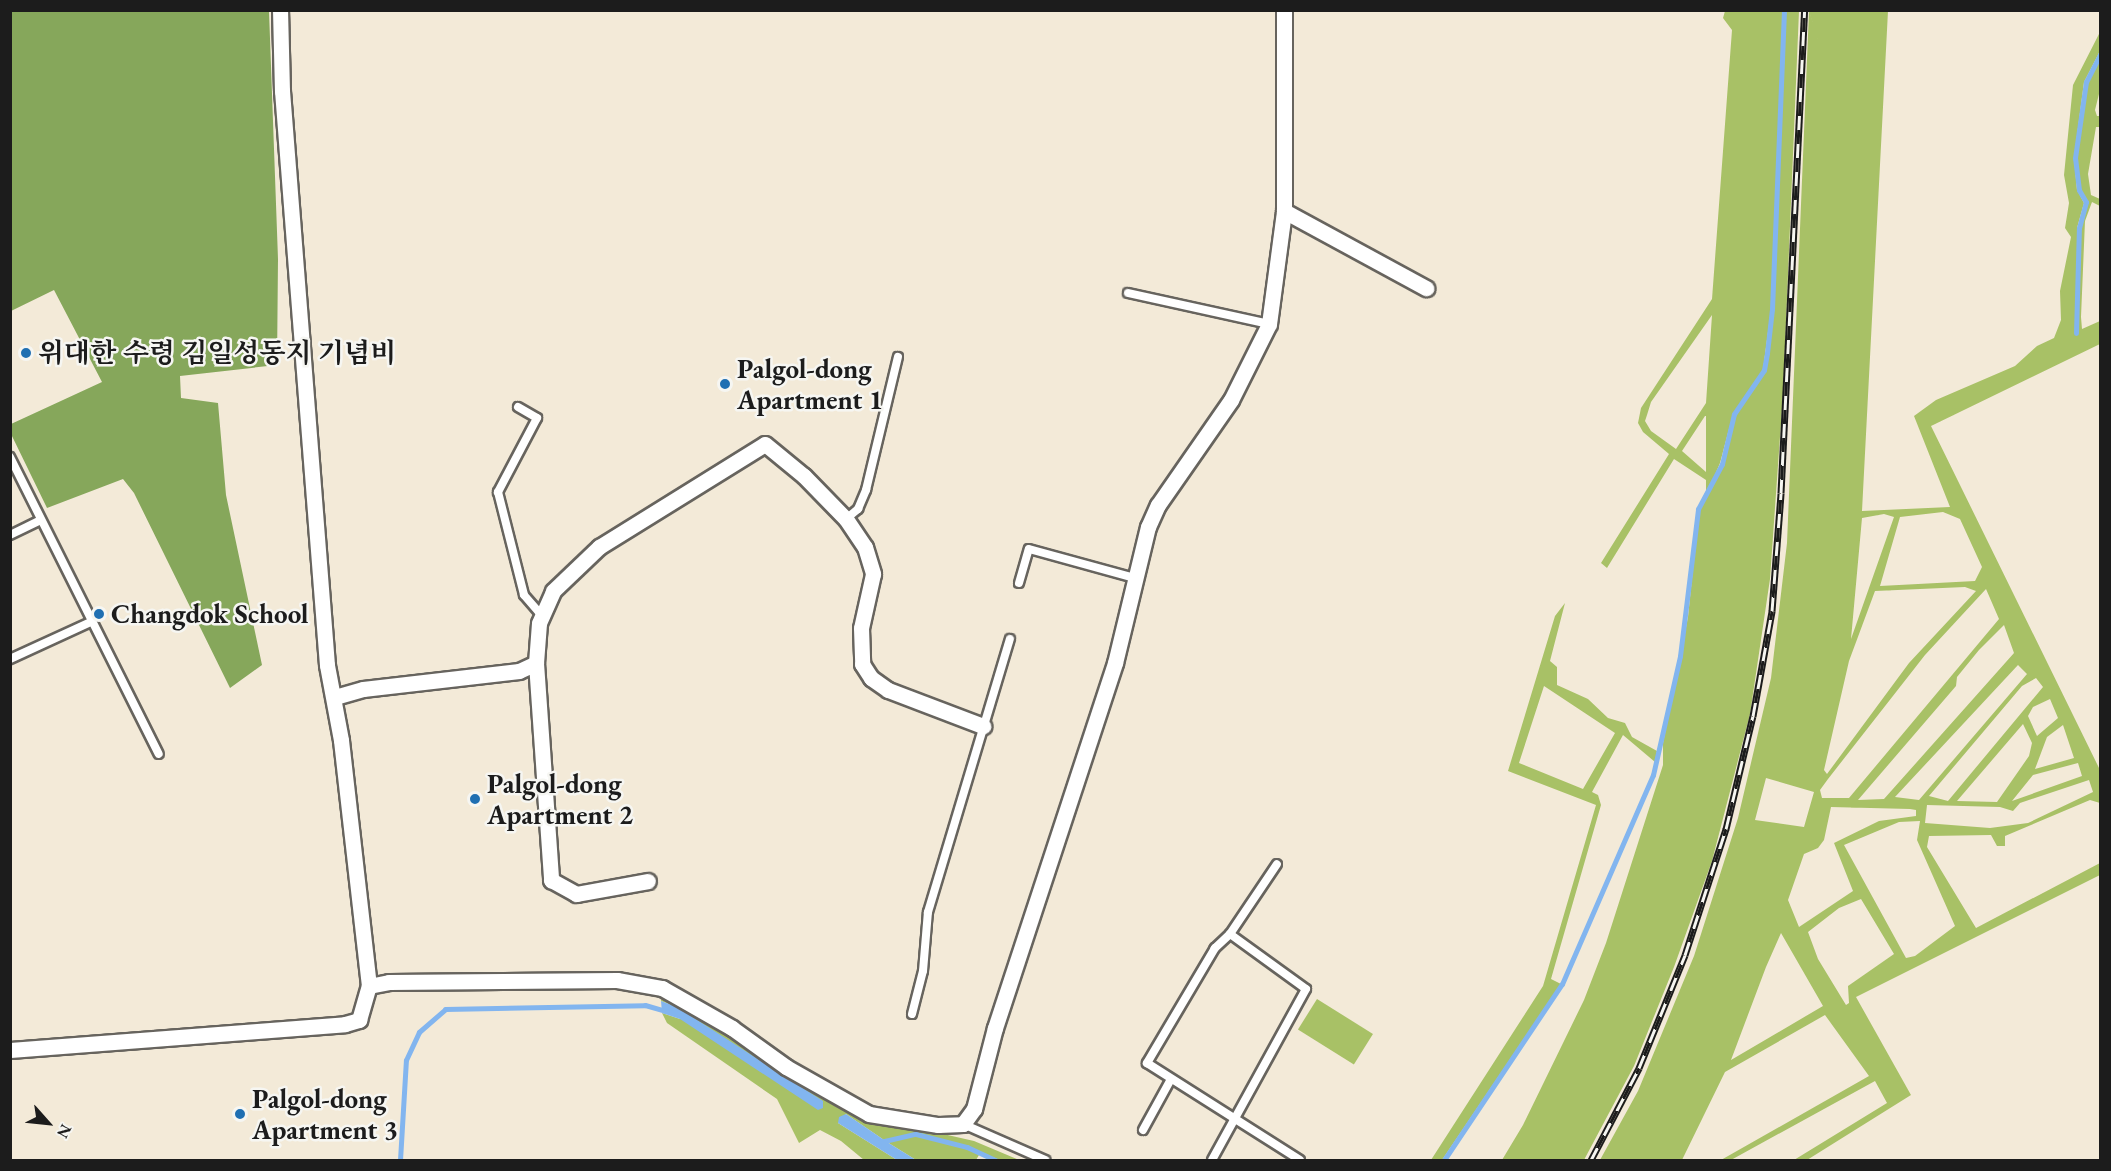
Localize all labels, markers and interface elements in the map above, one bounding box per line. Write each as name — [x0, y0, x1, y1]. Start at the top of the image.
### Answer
place label: 위대한 수령 김일성동지 기념비 — [38, 337, 396, 369]
marker: 위대한 수령 김일성동지 기념비 — [19, 346, 33, 360]
place label: Palgol-dong Apartment 1 — [737, 352, 883, 415]
marker: Palgol-dong Apartment 1 — [718, 377, 732, 391]
place label: Changdok School — [111, 598, 309, 630]
marker: Changdok School — [92, 607, 106, 621]
place label: Palgol-dong Apartment 2 — [487, 767, 633, 830]
marker: Palgol-dong Apartment 2 — [468, 792, 482, 806]
place label: Palgol-dong Apartment 3 — [252, 1082, 398, 1145]
north arrow — [18, 1093, 78, 1153]
marker: Palgol-dong Apartment 3 — [233, 1107, 247, 1121]
text: N — [52, 1121, 77, 1142]

